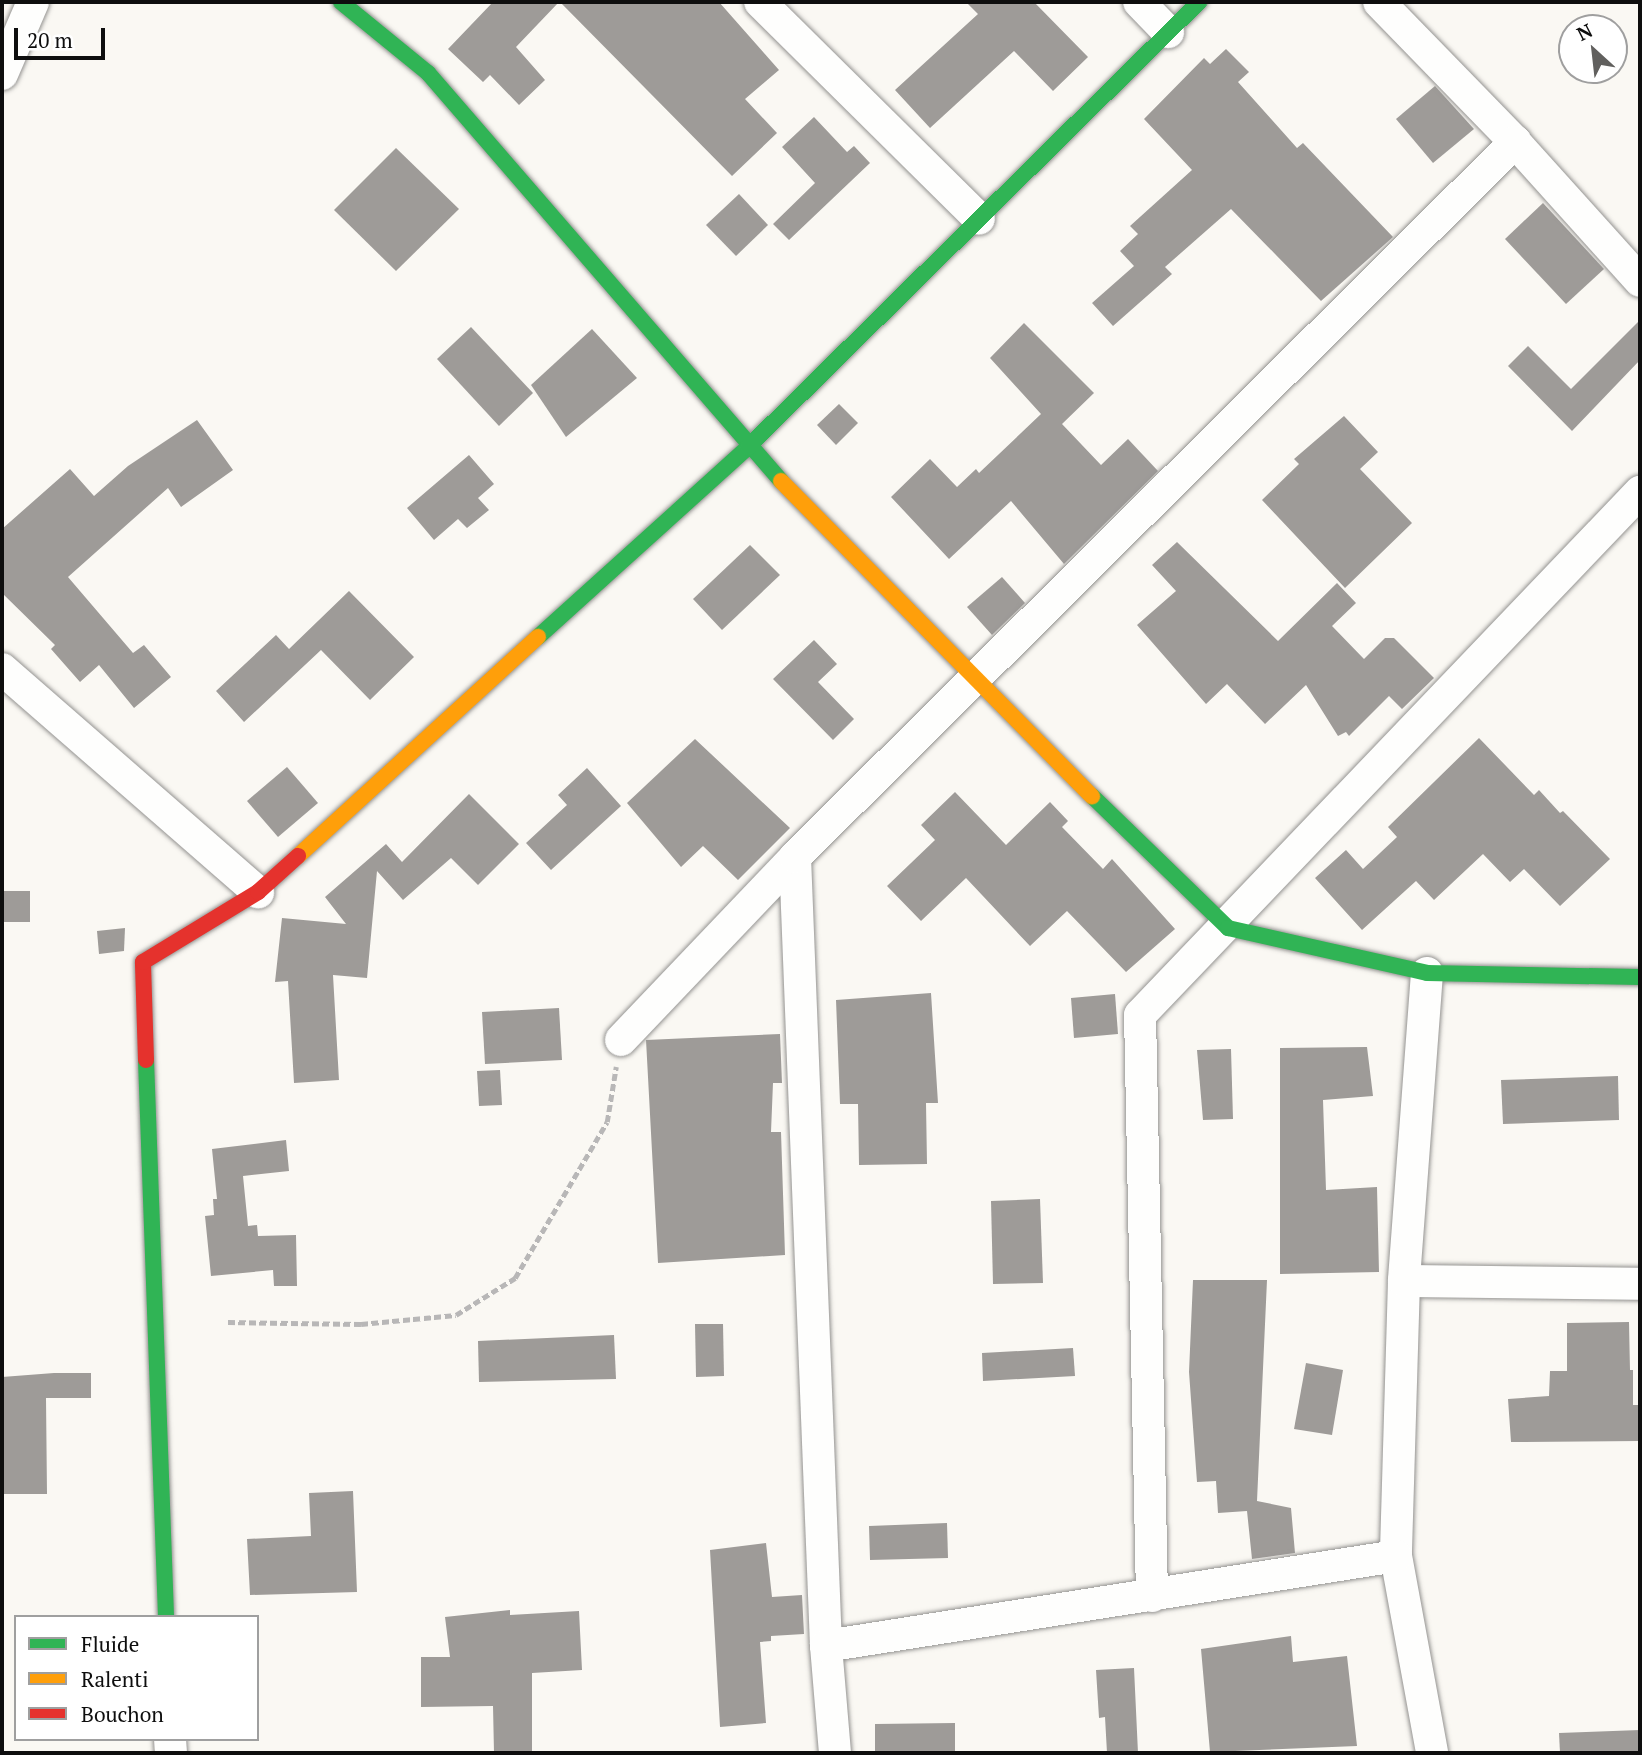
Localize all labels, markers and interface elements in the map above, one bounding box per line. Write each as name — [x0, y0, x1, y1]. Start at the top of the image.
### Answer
scale bar — [18, 14, 108, 58]
north arrow — [1558, 14, 1628, 84]
text: N — [1572, 17, 1596, 46]
text: 20 m — [27, 26, 73, 54]
legend — [14, 1615, 259, 1741]
text: Fluide — [81, 1630, 139, 1658]
text: Ralenti — [81, 1665, 148, 1693]
text: Bouchon — [81, 1700, 164, 1728]

